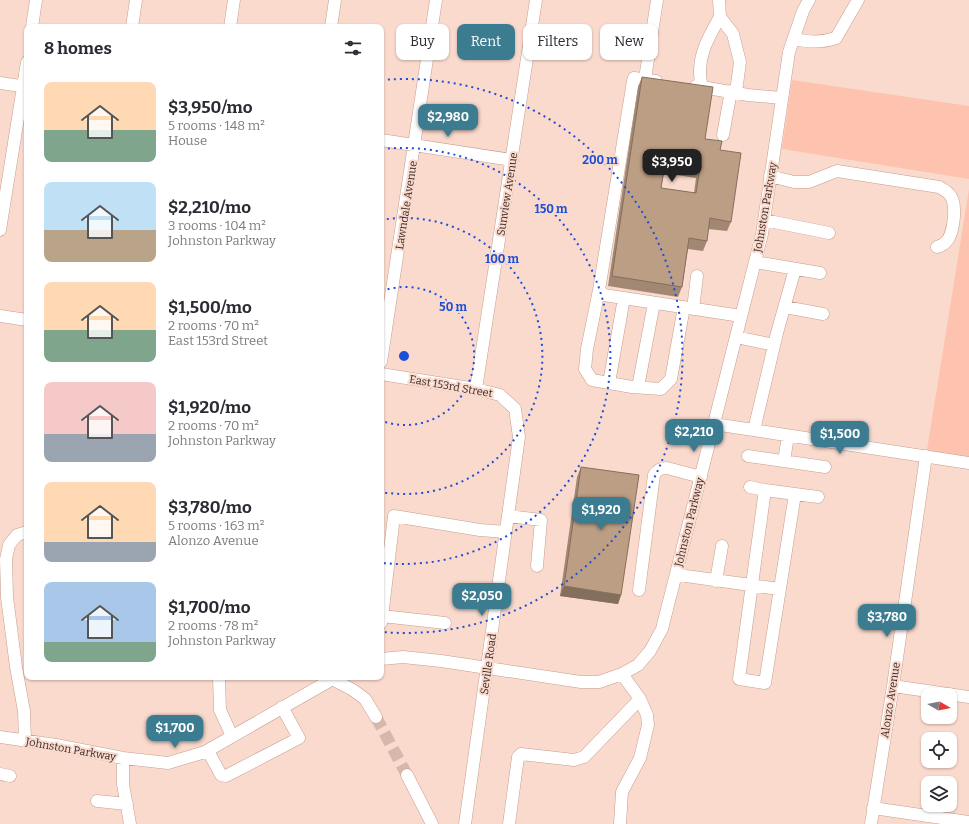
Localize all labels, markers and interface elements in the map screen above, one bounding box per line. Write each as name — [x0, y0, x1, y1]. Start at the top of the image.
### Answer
chip: Buy — [396, 24, 449, 60]
chip: Rent — [457, 24, 515, 60]
chip: Filters — [523, 24, 592, 60]
chip: New — [600, 24, 658, 60]
icon: filters — [342, 37, 364, 59]
text: 8 homes — [44, 38, 112, 59]
text: $3,950/mo — [168, 97, 253, 118]
icon: home — [76, 98, 124, 146]
pin: $2,980 — [415, 104, 481, 138]
text: $2,980 — [427, 109, 469, 124]
text: 5 rooms · 148 m² — [168, 118, 265, 133]
text: House — [168, 133, 207, 148]
pin: $3,950 — [639, 149, 705, 183]
street label: Sunview Avenue — [494, 151, 521, 237]
text: 200 m — [582, 153, 618, 167]
text: $3,950 — [652, 154, 692, 169]
street label: Lawndale Avenue — [393, 160, 420, 250]
street label: Johnston Parkway — [751, 161, 780, 254]
text: $2,210/mo — [168, 197, 251, 218]
icon: home — [76, 198, 124, 246]
text: 150 m — [535, 202, 568, 216]
text: 3 rooms · 104 m² — [168, 218, 266, 233]
text: Johnston Parkway — [168, 233, 276, 248]
text: 100 m — [485, 252, 520, 266]
text: $1,500/mo — [168, 297, 252, 318]
icon: home — [76, 298, 124, 346]
text: 50 m — [439, 300, 467, 314]
text: 2 rooms · 70 m² — [168, 318, 259, 333]
text: East 153rd Street — [168, 333, 268, 348]
centre of rings — [397, 349, 411, 363]
street label: East 153rd Street — [408, 373, 494, 400]
text: $1,920/mo — [168, 397, 251, 418]
icon: home — [76, 398, 124, 446]
text: 2 rooms · 70 m² — [168, 418, 259, 433]
pin: $2,210 — [661, 419, 727, 453]
pin: $1,500 — [807, 421, 873, 455]
text: $2,210 — [674, 424, 714, 439]
text: $1,500 — [820, 426, 860, 441]
text: Johnston Parkway — [168, 433, 276, 448]
street label: Johnston Parkway — [672, 476, 707, 569]
text: $3,780/mo — [168, 497, 252, 518]
pin: $1,920 — [568, 497, 634, 531]
icon: home — [76, 498, 124, 546]
text: $1,920 — [581, 502, 621, 517]
text: 5 rooms · 163 m² — [168, 518, 264, 533]
text: Alonzo Avenue — [168, 533, 259, 548]
pin: $2,050 — [449, 583, 515, 617]
text: $2,050 — [461, 588, 503, 603]
text: $1,700/mo — [168, 597, 251, 618]
icon: home — [76, 598, 124, 646]
pin: $3,780 — [854, 604, 920, 638]
text: $3,780 — [867, 609, 907, 624]
text: 2 rooms · 78 m² — [168, 618, 258, 633]
street label: Seville Road — [478, 632, 499, 696]
text: Johnston Parkway — [168, 633, 276, 648]
street label: Alonzo Avenue — [878, 661, 903, 739]
north arrow — [921, 688, 957, 724]
map controls — [921, 688, 957, 812]
pin: $1,700 — [142, 715, 208, 749]
text: $1,700 — [155, 720, 195, 735]
button: locate — [921, 732, 957, 768]
street label: Johnston Parkway — [24, 735, 117, 764]
button: layers — [921, 776, 957, 812]

